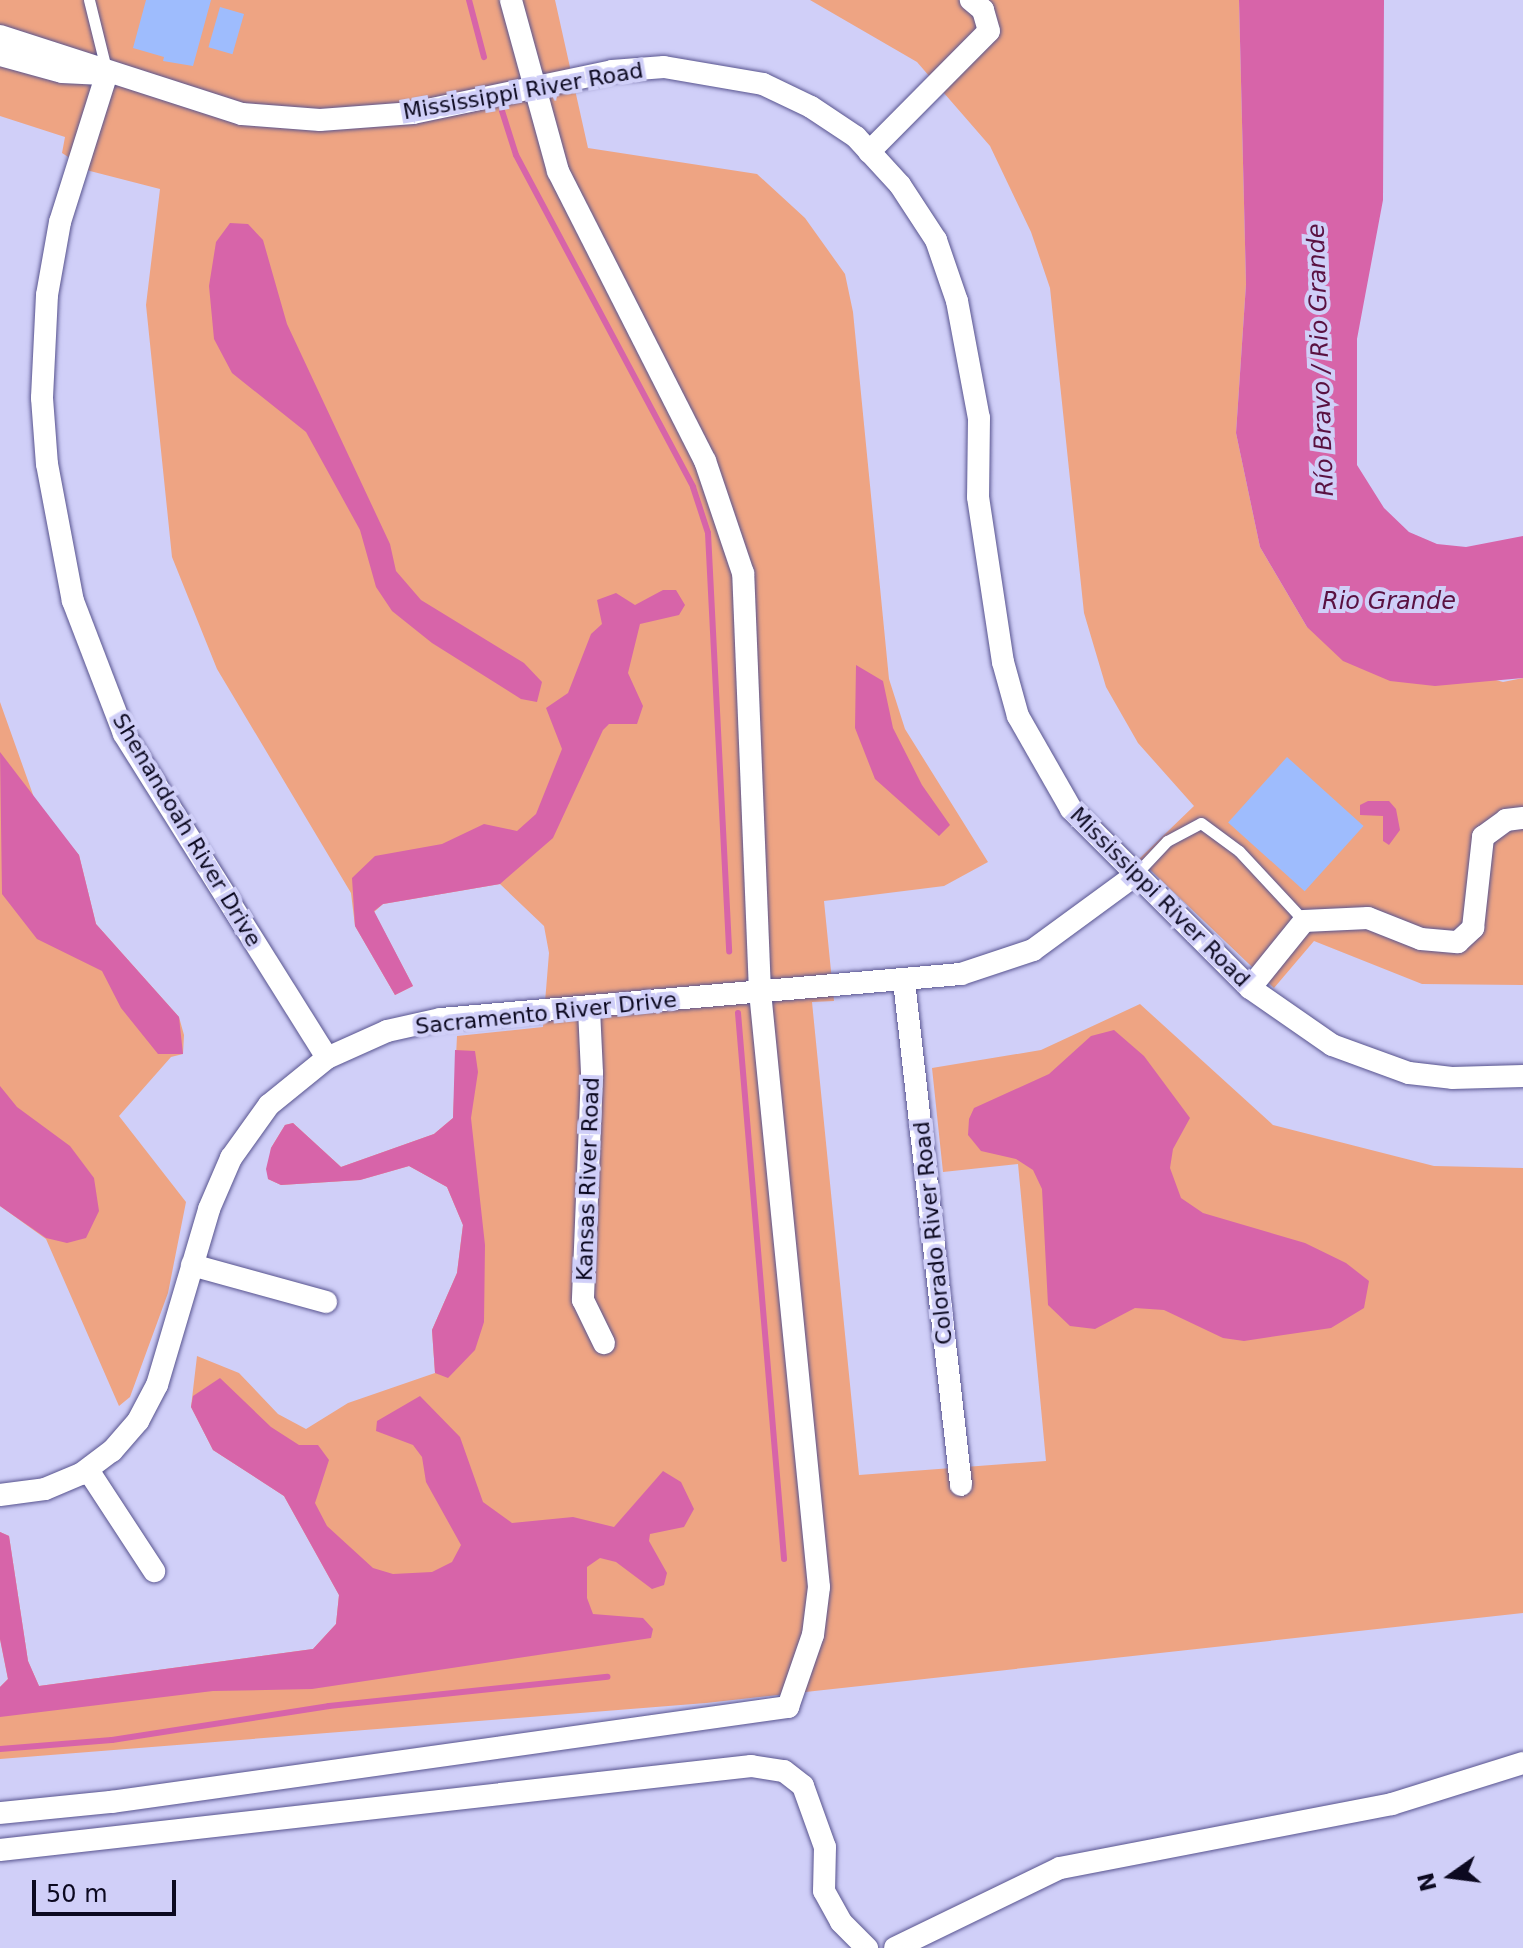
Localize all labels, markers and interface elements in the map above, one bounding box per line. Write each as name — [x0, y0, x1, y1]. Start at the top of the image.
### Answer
street label: Mississippi River Road — [401, 57, 645, 125]
water label: Río Bravo / Rio Grande — [1302, 223, 1340, 497]
water label: Rio Grande — [1322, 588, 1456, 616]
street label: Shenandoah River Drive — [107, 709, 267, 951]
street label: Mississippi River Road — [1065, 802, 1255, 992]
street label: Sacramento River Drive — [414, 986, 678, 1040]
street label: Kansas River Road — [571, 1077, 605, 1281]
street label: Colorado River Road — [908, 1120, 958, 1346]
north arrow — [1411, 1836, 1491, 1916]
scale bar — [36, 1864, 180, 1914]
text: N — [1413, 1870, 1442, 1894]
text: 50 m — [46, 1880, 108, 1908]

